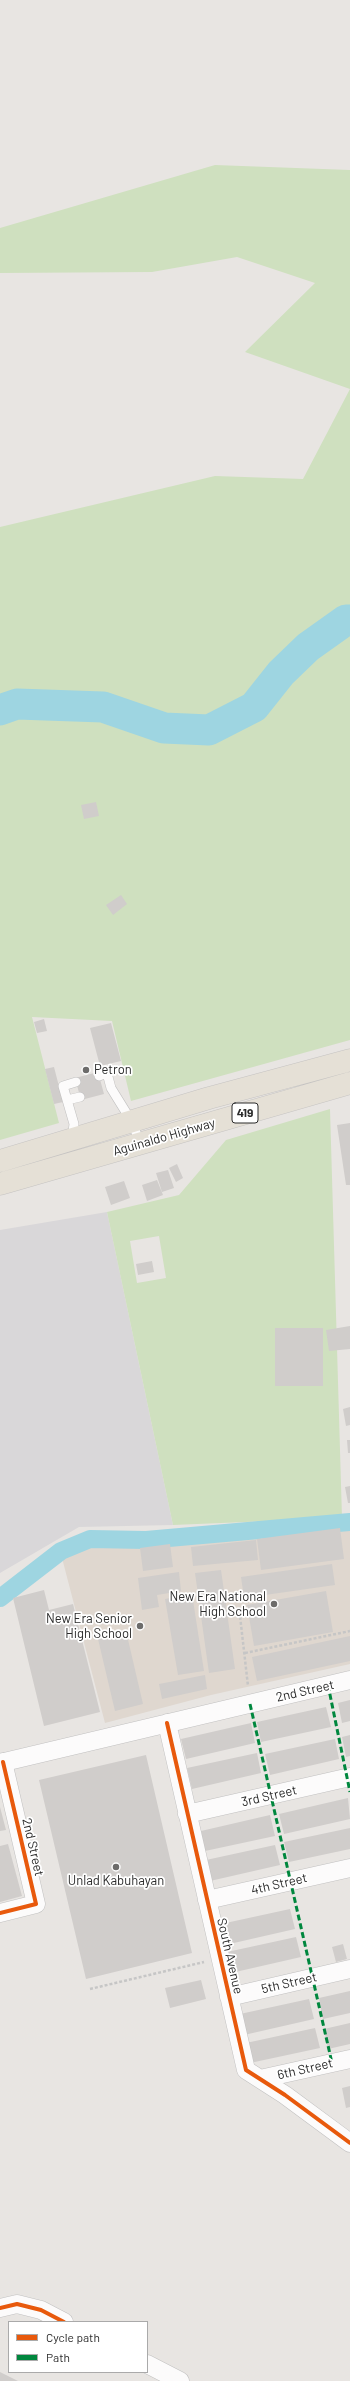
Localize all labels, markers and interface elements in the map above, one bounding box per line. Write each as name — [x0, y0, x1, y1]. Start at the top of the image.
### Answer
place label: Petron — [94, 1062, 132, 1078]
marker: Petron — [81, 1065, 91, 1075]
road number: 419 — [232, 1103, 258, 1123]
street label: Aguinaldo Highway — [111, 1115, 217, 1159]
place label: New Era National High School — [170, 1589, 266, 1620]
marker: New Era National High School — [269, 1599, 279, 1609]
place label: New Era Senior High School — [46, 1611, 132, 1642]
marker: New Era Senior High School — [135, 1621, 145, 1631]
street label: 2nd Street — [274, 1677, 336, 1705]
street label: 3rd Street — [240, 1782, 298, 1810]
street label: 2nd Street — [19, 1816, 47, 1878]
marker: Unlad Kabuhayan — [111, 1862, 121, 1872]
street label: 4th Street — [249, 1870, 309, 1898]
place label: Unlad Kabuhayan — [68, 1873, 164, 1889]
street label: South Avenue — [214, 1917, 246, 1995]
street label: 5th Street — [260, 1969, 318, 1997]
street label: 6th Street — [276, 2055, 334, 2083]
legend — [8, 2321, 148, 2373]
text: Cycle path — [46, 2330, 100, 2344]
text: Path — [46, 2350, 70, 2364]

